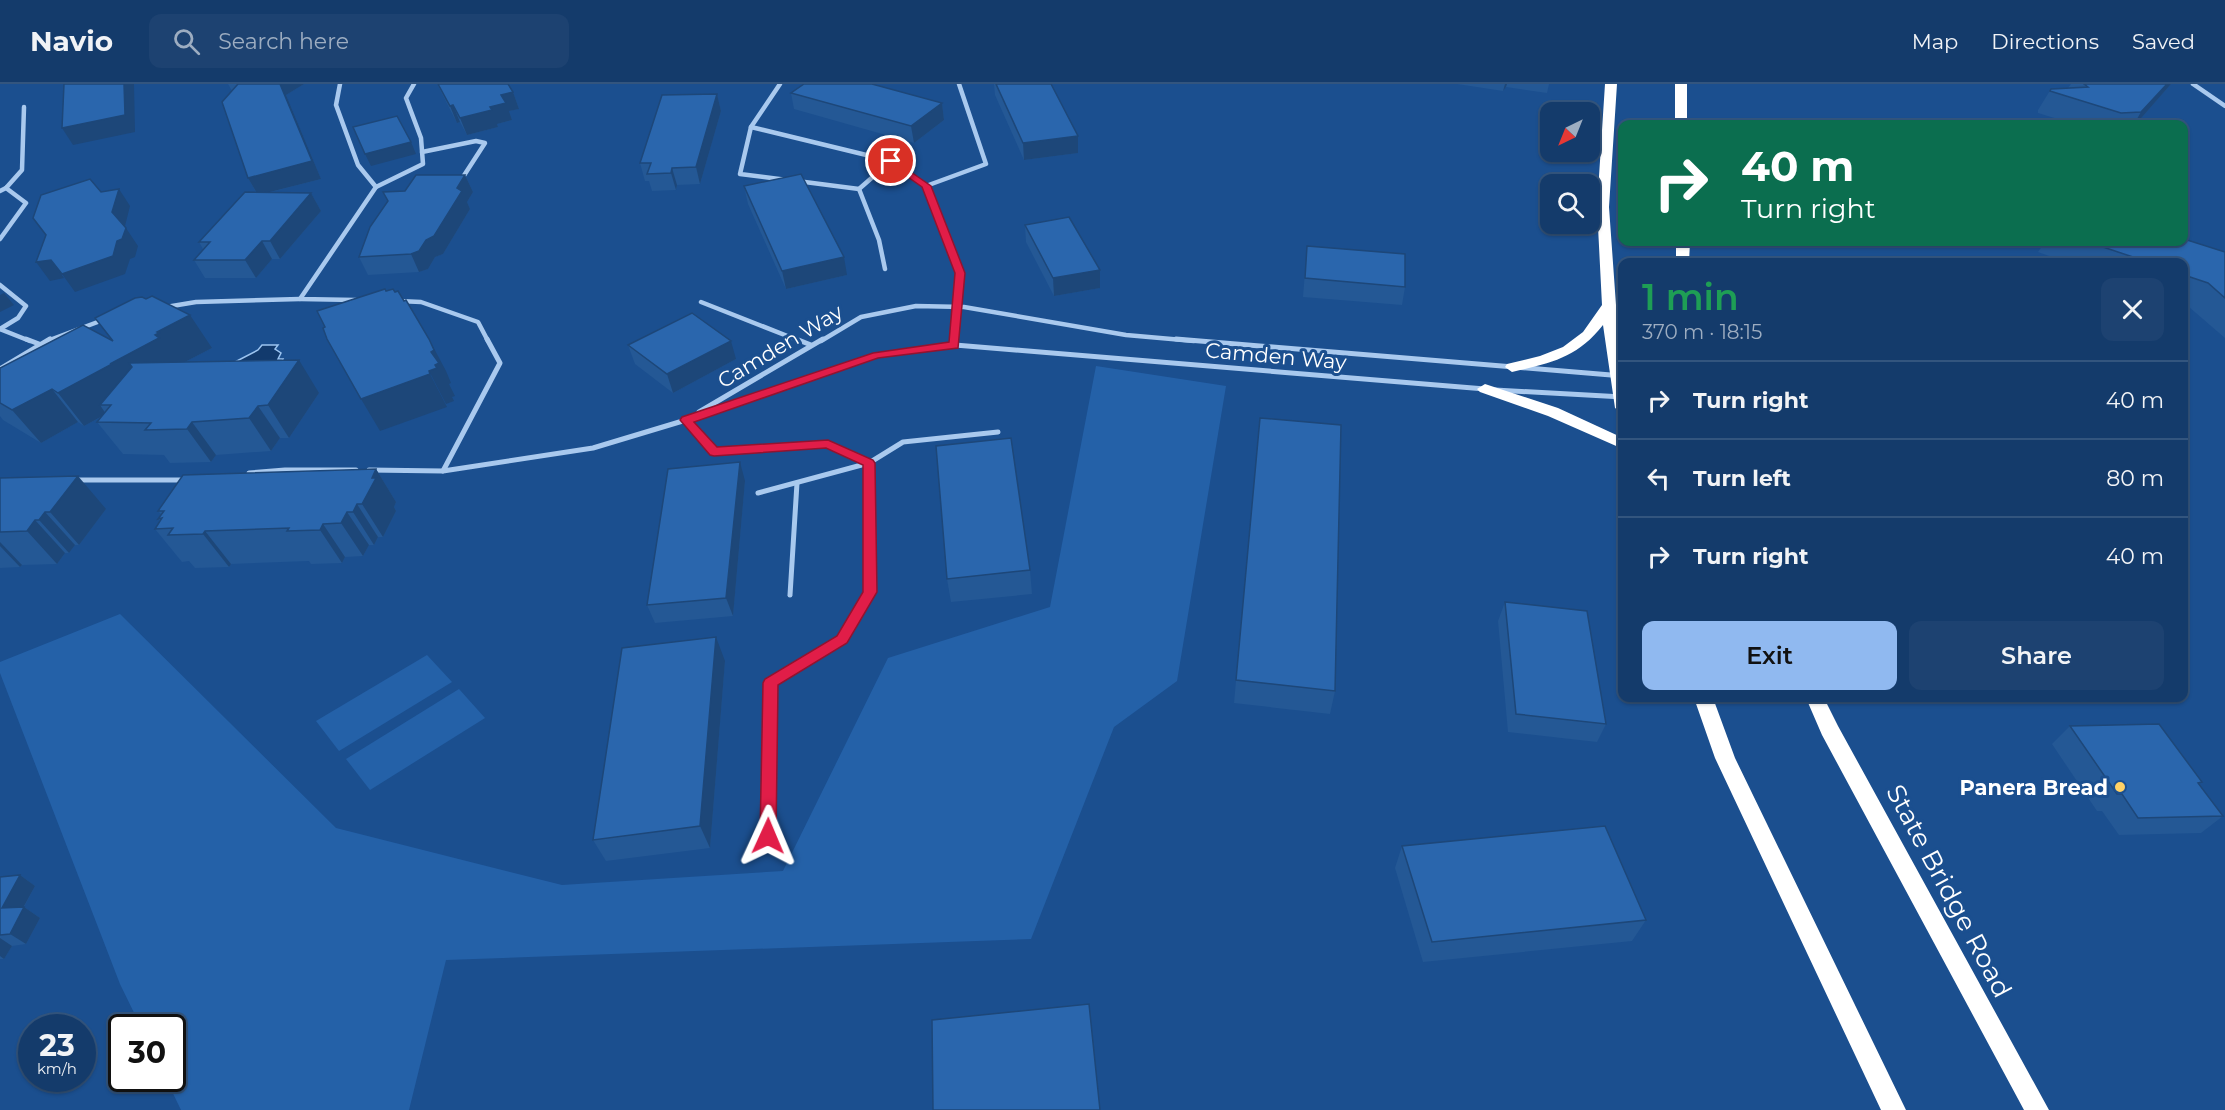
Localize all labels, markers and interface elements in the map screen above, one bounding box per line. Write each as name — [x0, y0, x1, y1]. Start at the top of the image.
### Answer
search box — [149, 14, 569, 68]
text: Navio — [30, 24, 113, 58]
icon: search — [170, 25, 203, 58]
text: Search here — [218, 28, 349, 55]
text: Map — [1912, 29, 1958, 54]
text: Directions — [1991, 29, 2099, 54]
text: Saved — [2132, 29, 2195, 54]
north arrow — [1540, 102, 1600, 162]
map controls — [1540, 102, 1600, 234]
pin — [865, 135, 916, 186]
text: 40 m — [1741, 140, 1854, 192]
icon: arrive — [874, 144, 907, 177]
icon: right — [1642, 144, 1720, 222]
button: search — [1540, 174, 1600, 234]
text: Turn right — [1741, 192, 1876, 225]
text: 1 min — [1642, 275, 1739, 319]
button: close — [2101, 278, 2164, 341]
street label: Camden Way — [713, 299, 848, 393]
text: 370 m · 18:15 — [1642, 320, 1762, 344]
street label: Camden Way — [1204, 337, 1348, 375]
icon: right — [1642, 384, 1675, 417]
text: Turn right — [1693, 387, 1808, 414]
text: 40 m — [2106, 387, 2164, 414]
icon: left — [1642, 462, 1675, 495]
text: Turn left — [1693, 465, 1791, 492]
text: 80 m — [2106, 465, 2164, 492]
icon: right — [1642, 540, 1675, 573]
text: Turn right — [1693, 543, 1808, 570]
text: 40 m — [2106, 543, 2164, 570]
button: Exit — [1642, 621, 1897, 690]
button: Share — [1909, 621, 2164, 690]
place label: Panera Bread — [1960, 775, 2108, 800]
street label: State Bridge Road — [1879, 779, 2019, 1003]
marker: Panera Bread — [2113, 780, 2127, 794]
position arrow — [736, 804, 800, 868]
speed limit sign: 30 — [108, 1014, 186, 1092]
text: 23 — [39, 1027, 75, 1064]
text: km/h — [37, 1059, 77, 1078]

